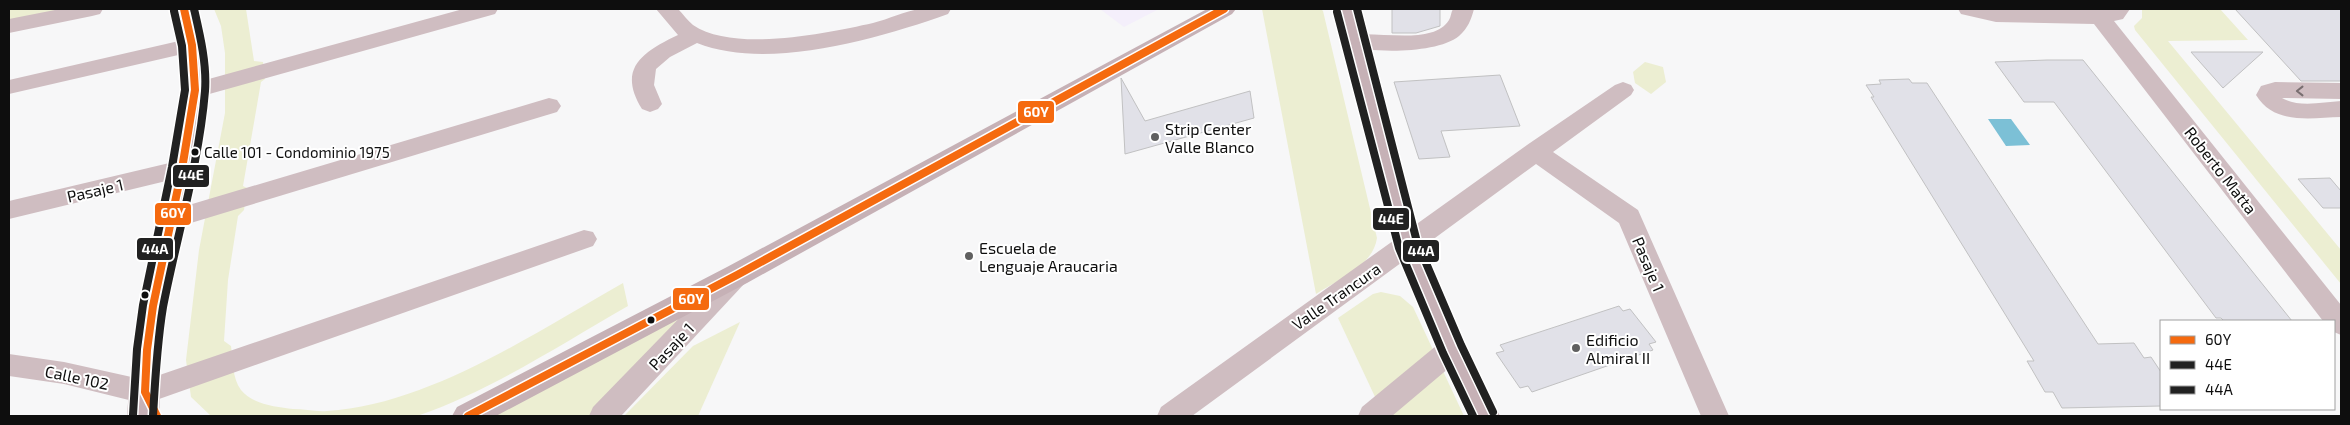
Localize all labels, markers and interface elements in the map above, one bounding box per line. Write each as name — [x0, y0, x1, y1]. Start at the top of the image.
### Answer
one-way arrow — [2296, 85, 2304, 96]
line badge: 60Y — [1017, 100, 1055, 124]
text: 60Y — [1023, 103, 1049, 120]
place label: Strip Center Valle Blanco — [1165, 119, 1254, 156]
street label: Roberto Matta — [2181, 123, 2261, 217]
marker: Strip Center Valle Blanco — [1149, 131, 1161, 143]
place label: Calle 101 - Condominio 1975 — [204, 143, 390, 161]
marker: Calle 101 - Condominio 1975 — [190, 147, 200, 157]
line badge: 44E — [172, 164, 210, 188]
text: 44E — [178, 166, 204, 183]
street label: Pasaje 1 — [65, 174, 125, 207]
line badge: 60Y — [154, 202, 192, 226]
text: 60Y — [160, 204, 186, 221]
line badge: 44E — [1372, 207, 1410, 231]
text: 44E — [1378, 210, 1404, 227]
street label: Pasaje 1 — [1628, 234, 1669, 295]
line badge: 44A — [136, 237, 174, 261]
place label: Escuela de Lenguaje Araucaria — [979, 238, 1118, 276]
line badge: 44A — [1402, 239, 1440, 263]
text: 44A — [142, 240, 169, 257]
text: 44A — [1408, 242, 1435, 259]
marker: Escuela de Lenguaje Araucaria — [963, 250, 975, 262]
street label: Valle Trancura — [1288, 258, 1384, 334]
line badge: 60Y — [672, 287, 710, 311]
unlabelled marker — [140, 290, 150, 300]
text: 60Y — [678, 290, 704, 307]
unlabelled marker — [646, 315, 656, 325]
street label: Pasaje 1 — [644, 318, 698, 374]
legend — [2160, 320, 2335, 410]
place label: Edificio Almiral II — [1586, 330, 1650, 367]
text: 60Y — [2205, 330, 2232, 348]
marker: Edificio Almiral II — [1570, 342, 1582, 354]
text: 44E — [2205, 355, 2232, 373]
street label: Calle 102 — [43, 361, 111, 393]
text: 44A — [2205, 380, 2233, 398]

